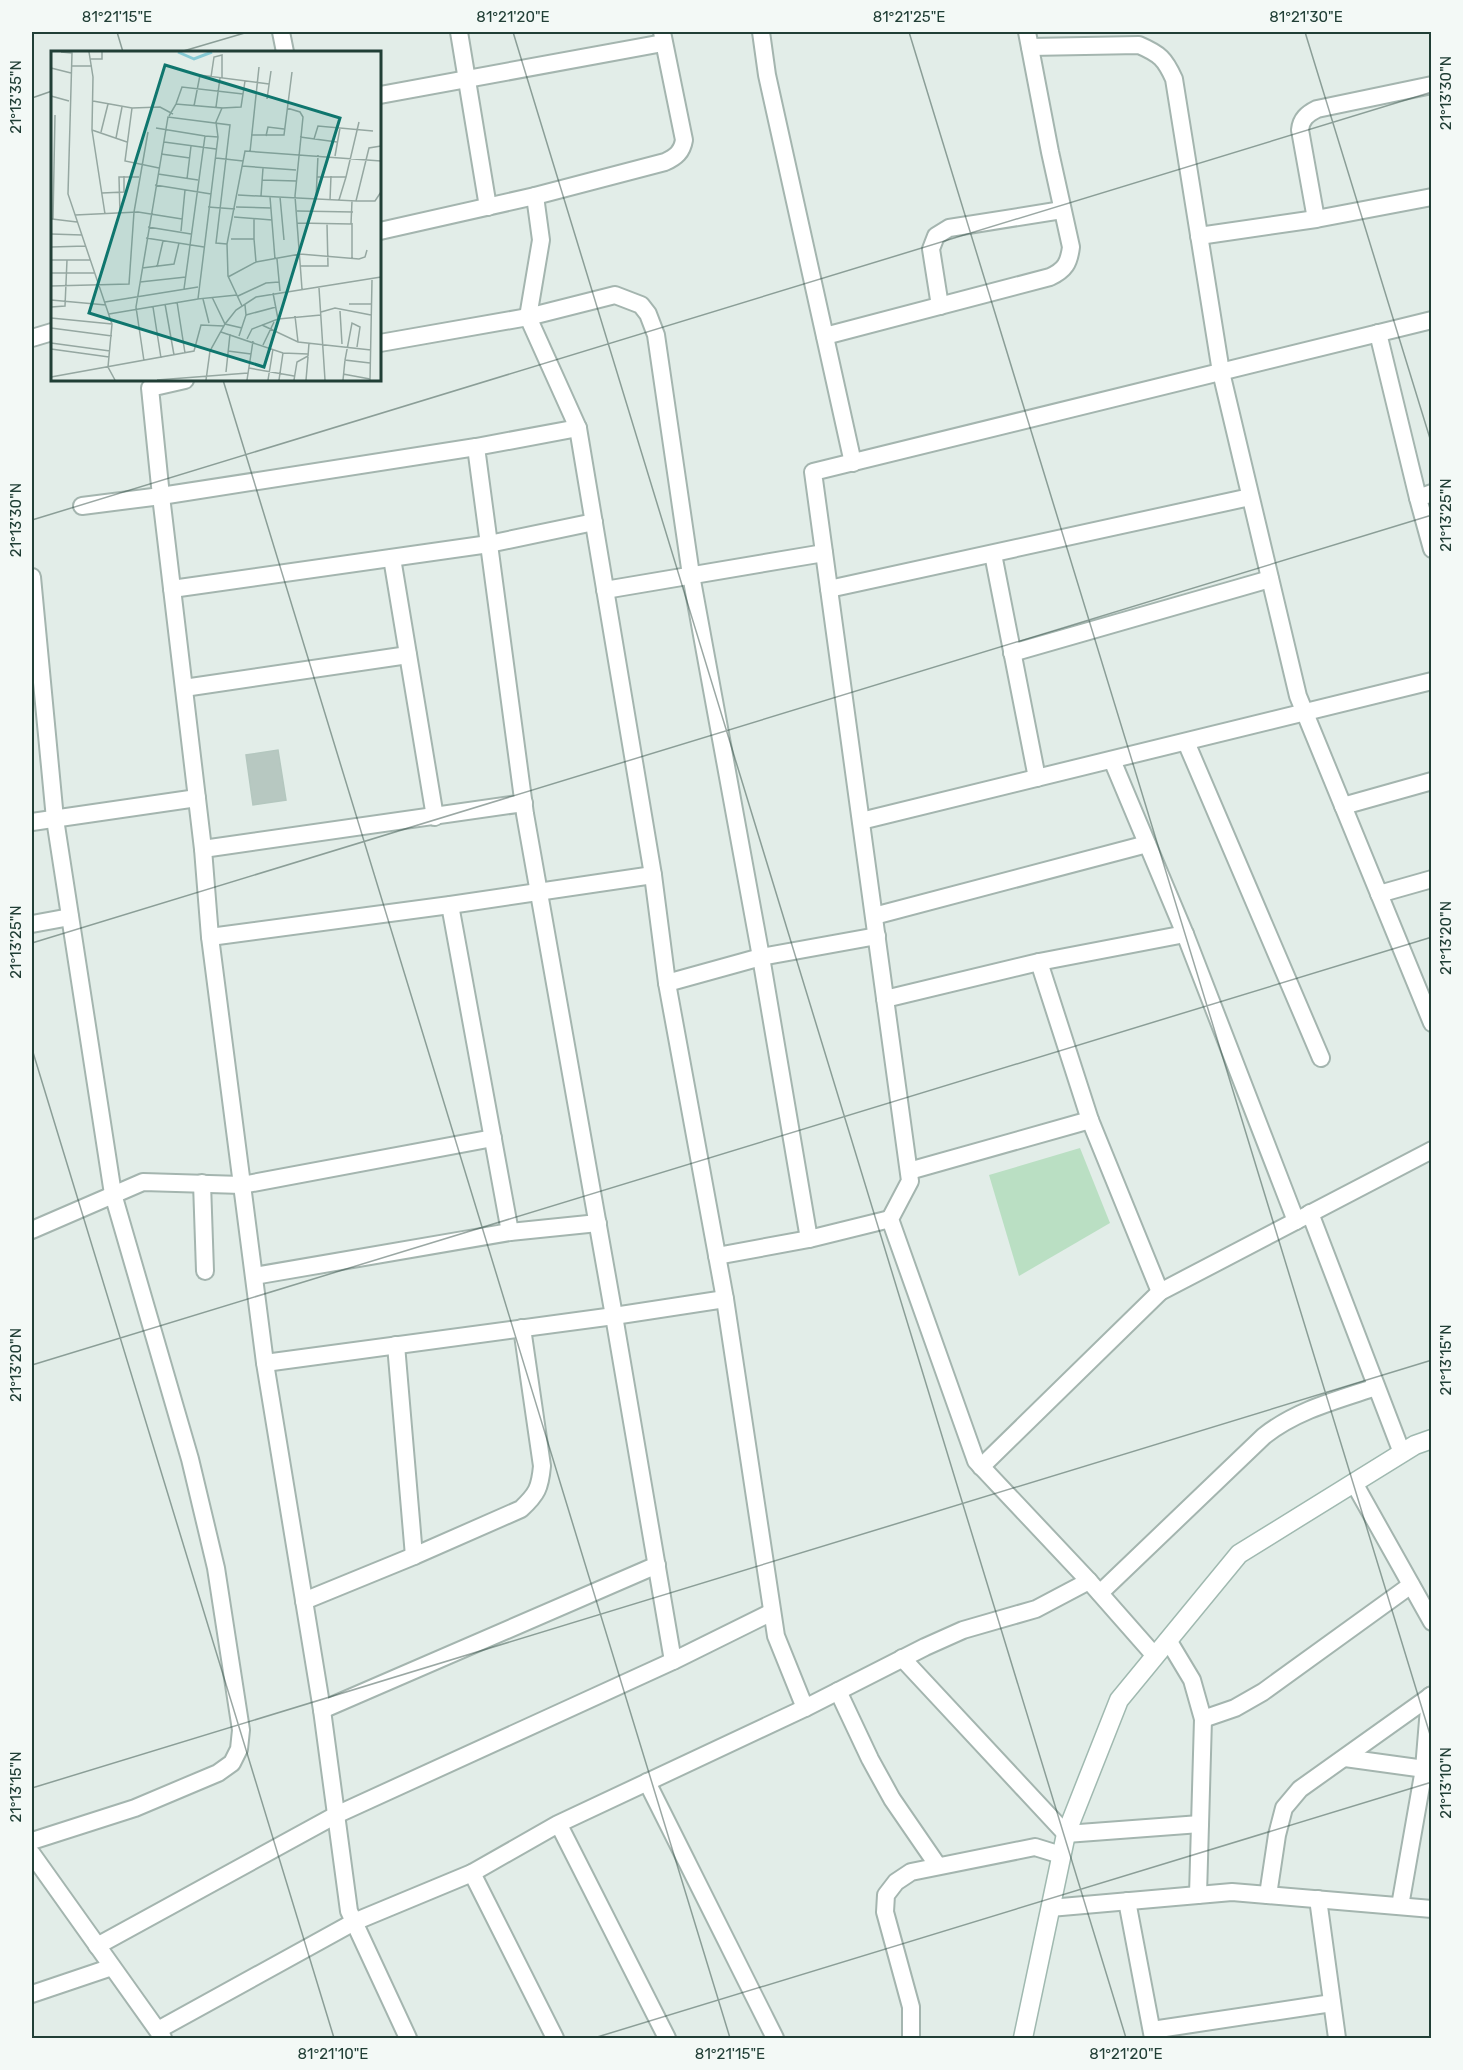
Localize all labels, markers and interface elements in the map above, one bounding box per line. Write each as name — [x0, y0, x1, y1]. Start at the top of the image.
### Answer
text: 81°21'15"E — [82, 8, 152, 26]
text: 81°21'20"E — [476, 8, 550, 26]
text: 81°21'25"E — [873, 8, 945, 26]
text: 81°21'30"E — [1269, 8, 1343, 26]
inset map — [51, 51, 381, 381]
text: 21°13'30"N — [1437, 56, 1455, 130]
text: 21°13'35"N — [7, 60, 25, 134]
text: 21°13'25"N — [1437, 478, 1455, 552]
text: 21°13'30"N — [7, 483, 25, 557]
text: 21°13'20"N — [1437, 901, 1455, 975]
text: 21°13'25"N — [7, 905, 25, 979]
text: 21°13'15"N — [1437, 1324, 1455, 1396]
text: 21°13'20"N — [7, 1328, 25, 1402]
text: 21°13'10"N — [1437, 1747, 1455, 1819]
text: 21°13'15"N — [7, 1751, 25, 1823]
text: 81°21'10"E — [298, 2045, 368, 2063]
text: 81°21'15"E — [695, 2045, 765, 2063]
text: 81°21'20"E — [1089, 2045, 1163, 2063]

